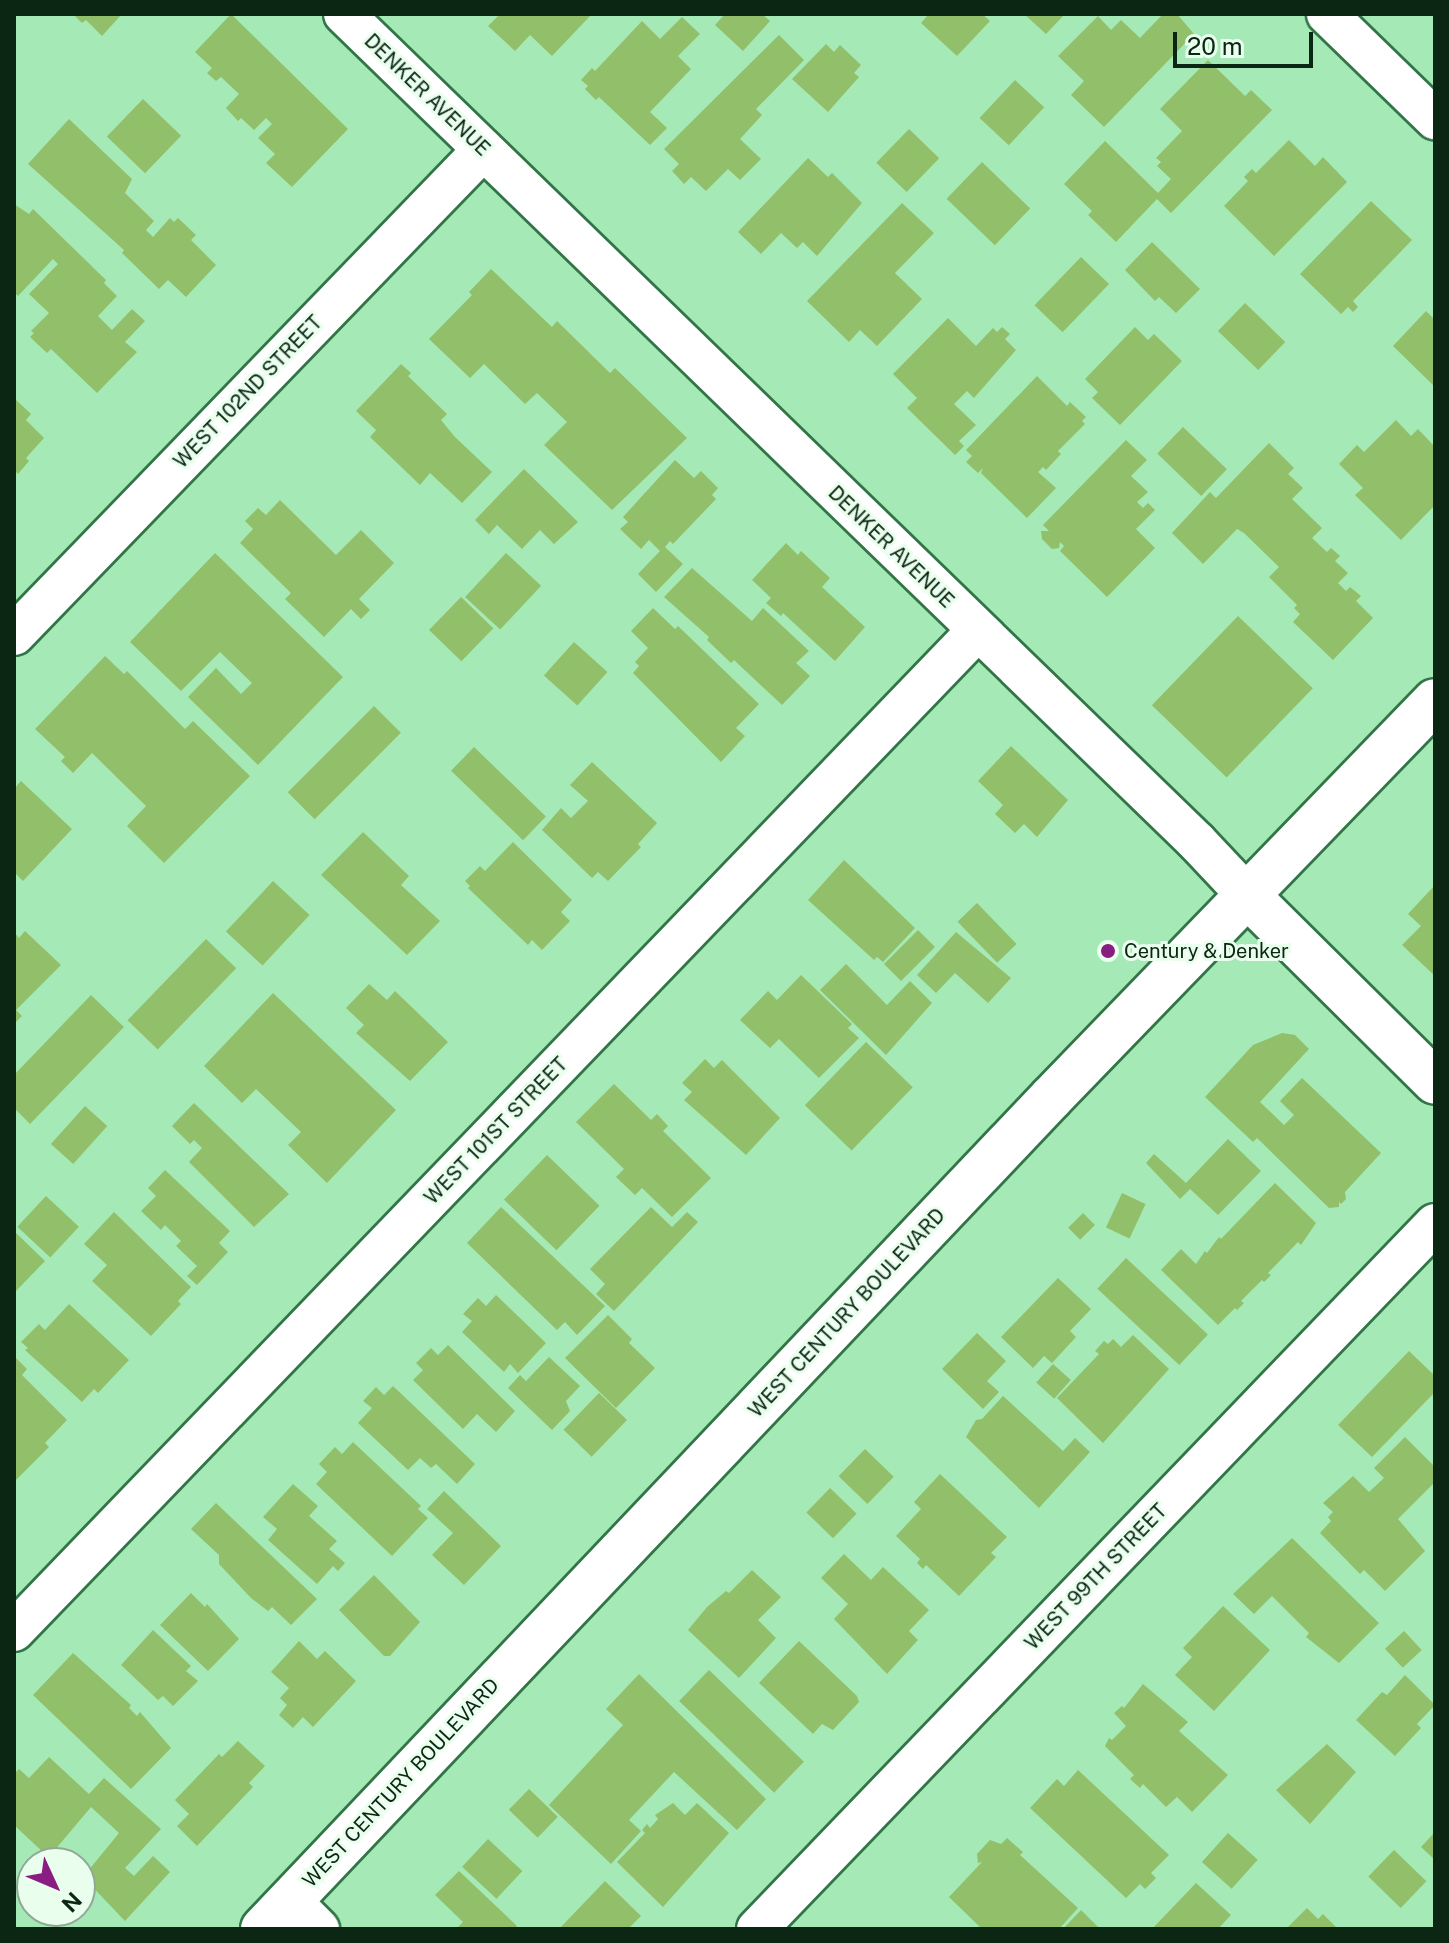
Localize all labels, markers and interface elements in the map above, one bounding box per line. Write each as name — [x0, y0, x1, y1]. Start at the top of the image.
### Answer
scale bar — [1177, 16, 1317, 66]
street label: DENKER AVENUE — [359, 29, 495, 161]
text: 20 m — [1187, 32, 1243, 60]
street label: WEST 102ND STREET — [169, 311, 327, 473]
street label: DENKER AVENUE — [823, 481, 959, 613]
place label: Century & Denker — [1124, 939, 1289, 963]
marker: Century & Denker — [1099, 942, 1117, 960]
street label: WEST 101ST STREET — [420, 1052, 572, 1210]
street label: WEST CENTURY BOULEVARD — [744, 1203, 950, 1423]
street label: WEST 99TH STREET — [1020, 1499, 1172, 1655]
street label: WEST CENTURY BOULEVARD — [298, 1673, 504, 1893]
north arrow — [16, 1847, 96, 1927]
text: N — [56, 1887, 87, 1918]

